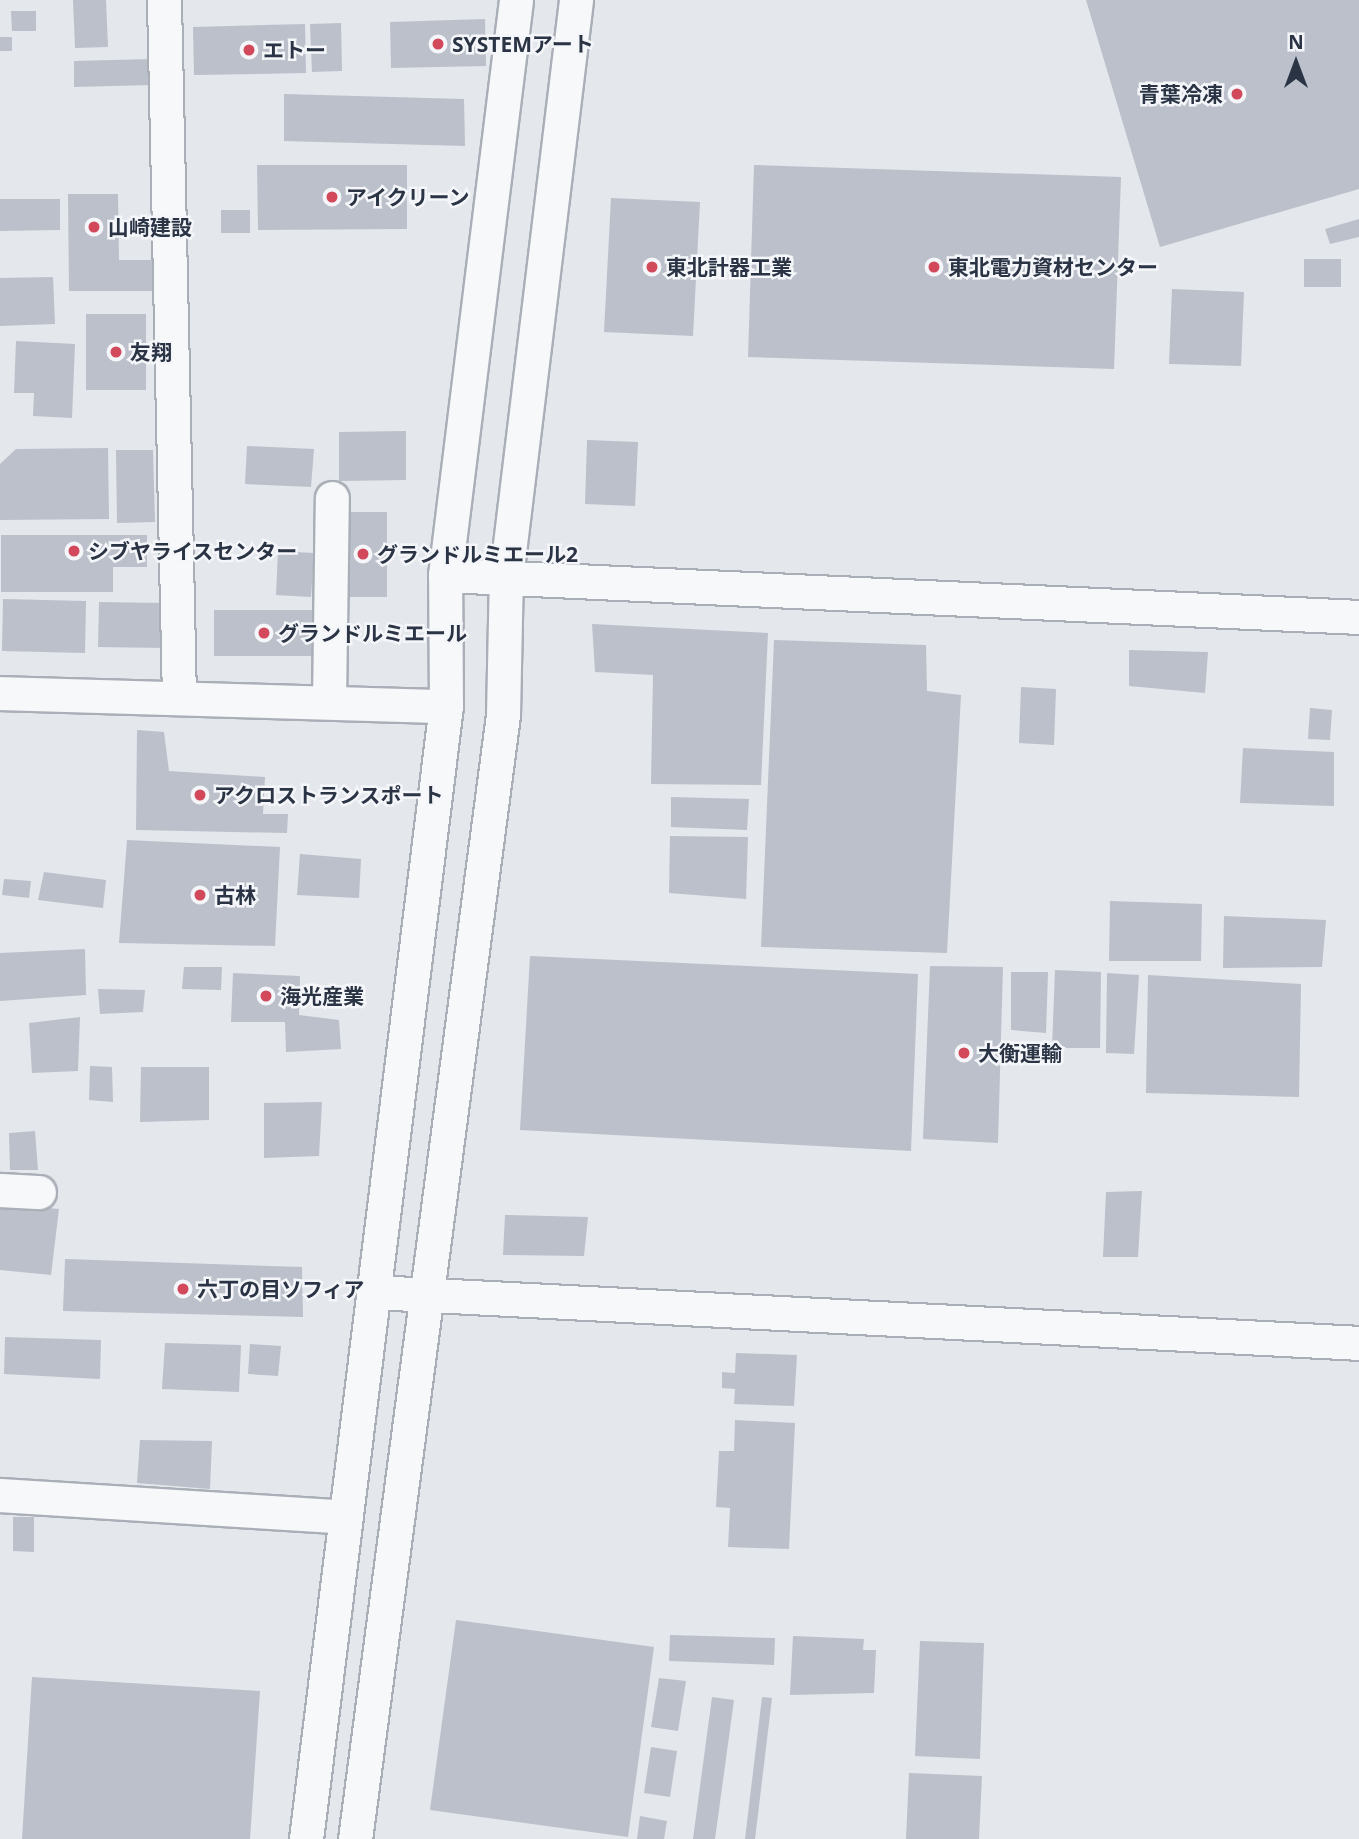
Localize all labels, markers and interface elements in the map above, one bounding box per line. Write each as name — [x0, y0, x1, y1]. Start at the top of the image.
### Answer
north arrow — [1261, 28, 1331, 98]
text: N — [1288, 29, 1304, 55]
place label: SYSTEMアート — [452, 31, 594, 57]
marker: SYSTEMアート — [430, 36, 446, 52]
place label: エトー — [263, 37, 326, 63]
marker: エトー — [241, 42, 257, 58]
place label: 青葉冷凍 — [1139, 81, 1223, 107]
marker: 青葉冷凍 — [1229, 86, 1245, 102]
place label: アイクリーン — [346, 184, 472, 210]
marker: アイクリーン — [324, 189, 340, 205]
place label: 山崎建設 — [108, 214, 192, 240]
marker: 山崎建設 — [86, 219, 102, 235]
place label: 東北計器工業 — [666, 254, 792, 280]
place label: 東北電力資材センター — [948, 254, 1158, 280]
marker: 東北計器工業 — [644, 259, 660, 275]
marker: 東北電力資材センター — [926, 259, 942, 275]
place label: 友翔 — [130, 339, 172, 365]
marker: 友翔 — [108, 344, 124, 360]
place label: シブヤライスセンター — [88, 538, 298, 564]
place label: グランドルミエール2 — [377, 541, 578, 567]
marker: シブヤライスセンター — [66, 543, 82, 559]
marker: グランドルミエール2 — [355, 546, 371, 562]
place label: グランドルミエール — [278, 620, 467, 646]
marker: グランドルミエール — [256, 625, 272, 641]
place label: アクロストランスポート — [214, 782, 445, 808]
marker: アクロストランスポート — [192, 787, 208, 803]
place label: 古林 — [214, 882, 256, 908]
marker: 古林 — [192, 887, 208, 903]
place label: 海光産業 — [280, 983, 364, 1009]
marker: 海光産業 — [258, 988, 274, 1004]
place label: 大衡運輸 — [978, 1040, 1062, 1066]
marker: 大衡運輸 — [956, 1045, 972, 1061]
place label: 六丁の目ソフィア — [197, 1276, 365, 1302]
marker: 六丁の目ソフィア — [175, 1281, 191, 1297]

